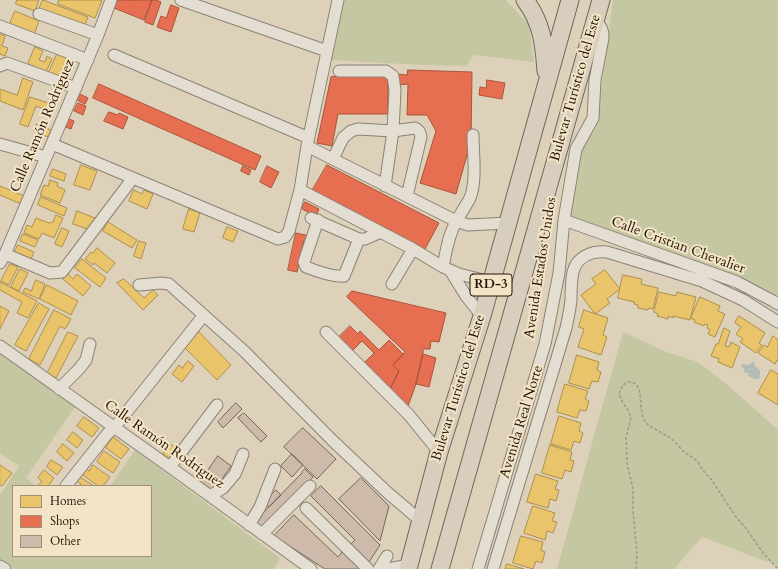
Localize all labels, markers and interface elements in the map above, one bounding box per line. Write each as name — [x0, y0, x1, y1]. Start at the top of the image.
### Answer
street label: Bulevar Turístico del Este — [547, 13, 605, 163]
street label: Calle Ramón Rodríguez — [7, 57, 79, 195]
street label: Avenida Estados Unidos — [522, 196, 560, 340]
street label: Calle Cristian Chevalier — [609, 214, 747, 278]
road number: RD-3 — [470, 274, 512, 296]
street label: Bulevar Turístico del Este — [429, 313, 489, 463]
street label: Avenida Real Norte — [497, 363, 547, 481]
street label: Calle Ramón Rodríguez — [101, 397, 227, 493]
legend — [12, 485, 152, 557]
text: Homes — [50, 493, 86, 509]
text: Shops — [50, 513, 79, 529]
text: Other — [50, 533, 81, 549]

